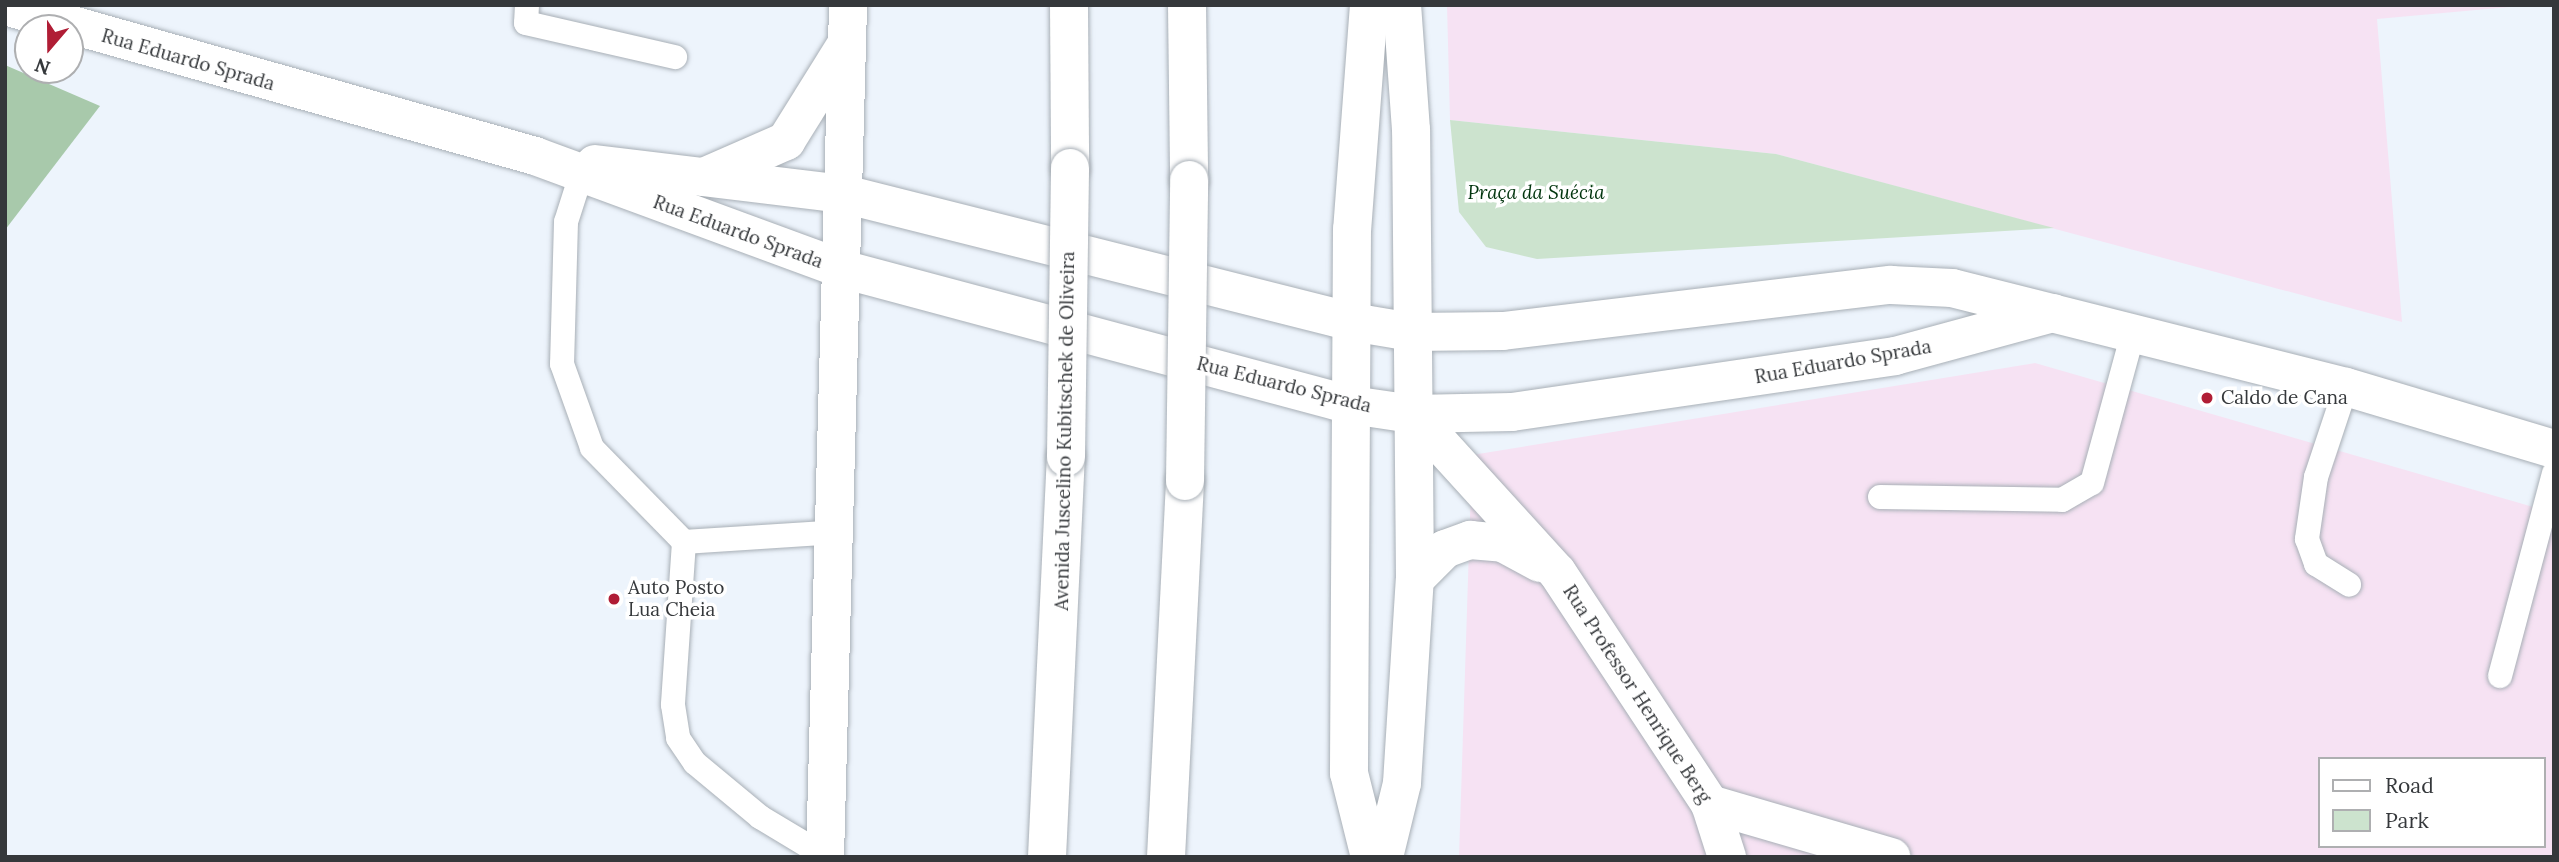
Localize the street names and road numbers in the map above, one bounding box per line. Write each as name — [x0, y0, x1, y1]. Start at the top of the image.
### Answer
street label: Rua Eduardo Sprada — [99, 24, 277, 96]
street label: Rua Eduardo Sprada — [650, 191, 826, 273]
street label: Avenida Juscelino Kubitschek de Oliveira — [1050, 251, 1080, 611]
street label: Rua Eduardo Sprada — [1753, 335, 1933, 389]
street label: Rua Eduardo Sprada — [1194, 352, 1374, 418]
street label: Rua Professor Henrique Berg — [1558, 581, 1716, 807]

